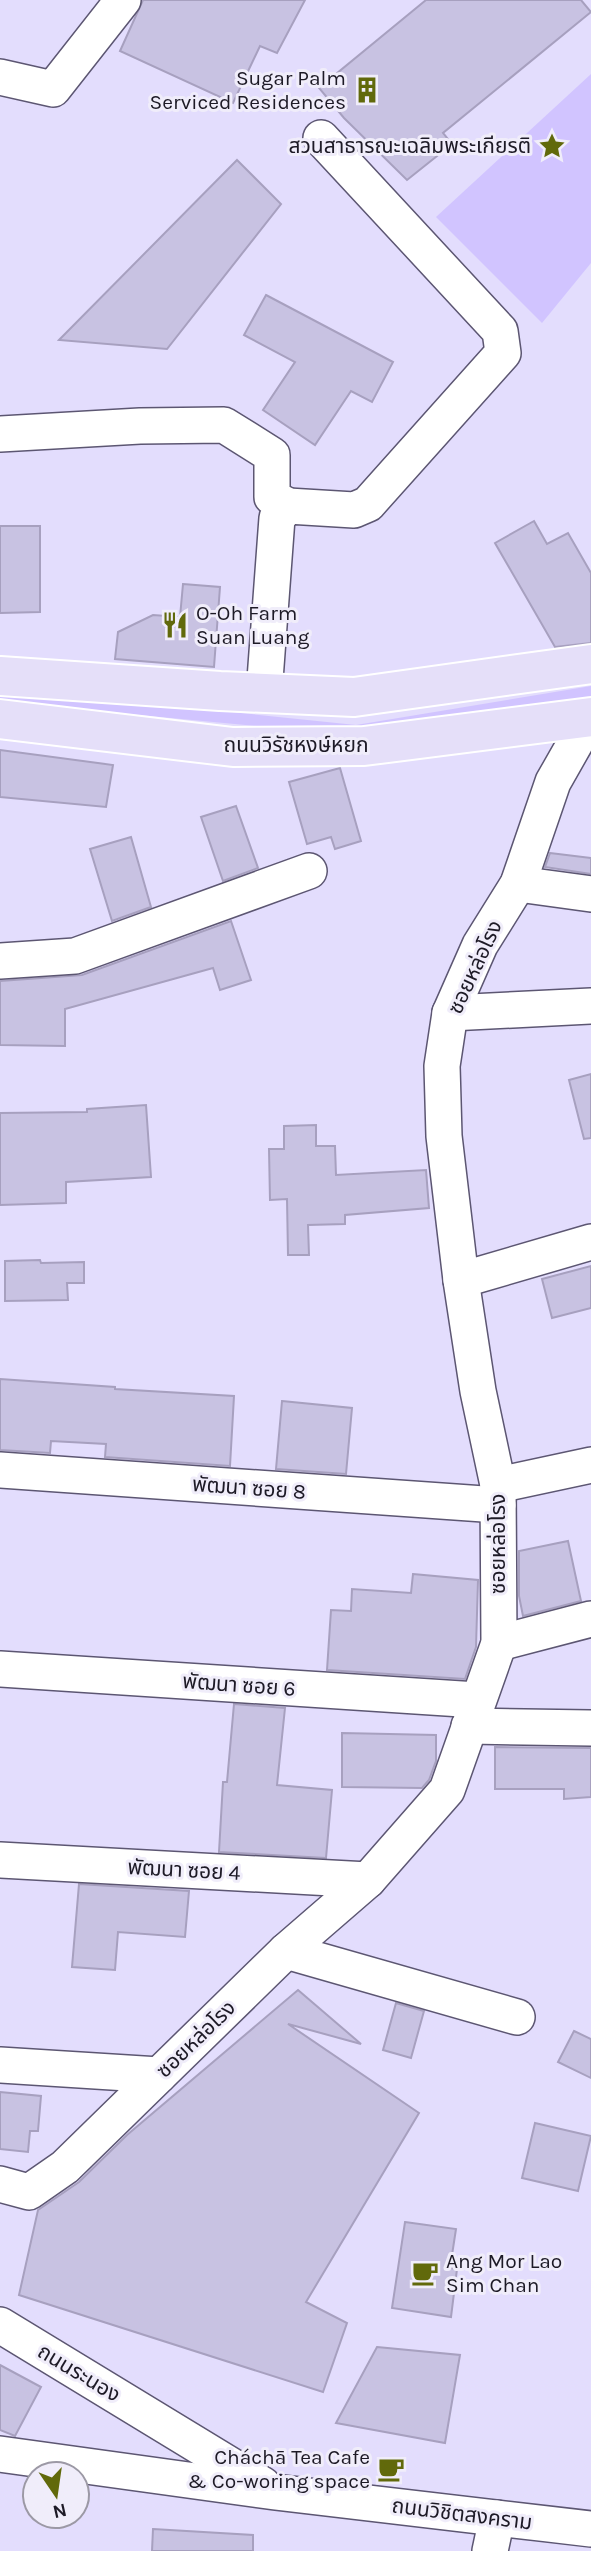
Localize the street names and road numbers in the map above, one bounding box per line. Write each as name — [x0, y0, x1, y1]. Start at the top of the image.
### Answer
street label: ถนนวิรัชหงษ์หยก — [224, 733, 368, 757]
street label: ซอยหล่อโรง — [443, 916, 507, 1018]
street label: พัฒนา ซอย 8 — [191, 1472, 307, 1504]
street label: ซอยหล่อโรง — [486, 1494, 510, 1594]
street label: พัฒนา ซอย 6 — [182, 1669, 296, 1701]
street label: พัฒนา ซอย 4 — [127, 1855, 241, 1885]
street label: ซอยหล่อโรง — [152, 1996, 240, 2082]
street label: ถนนระนอง — [33, 2339, 125, 2407]
street label: ถนนวิชิตสงคราม — [390, 2493, 534, 2535]

